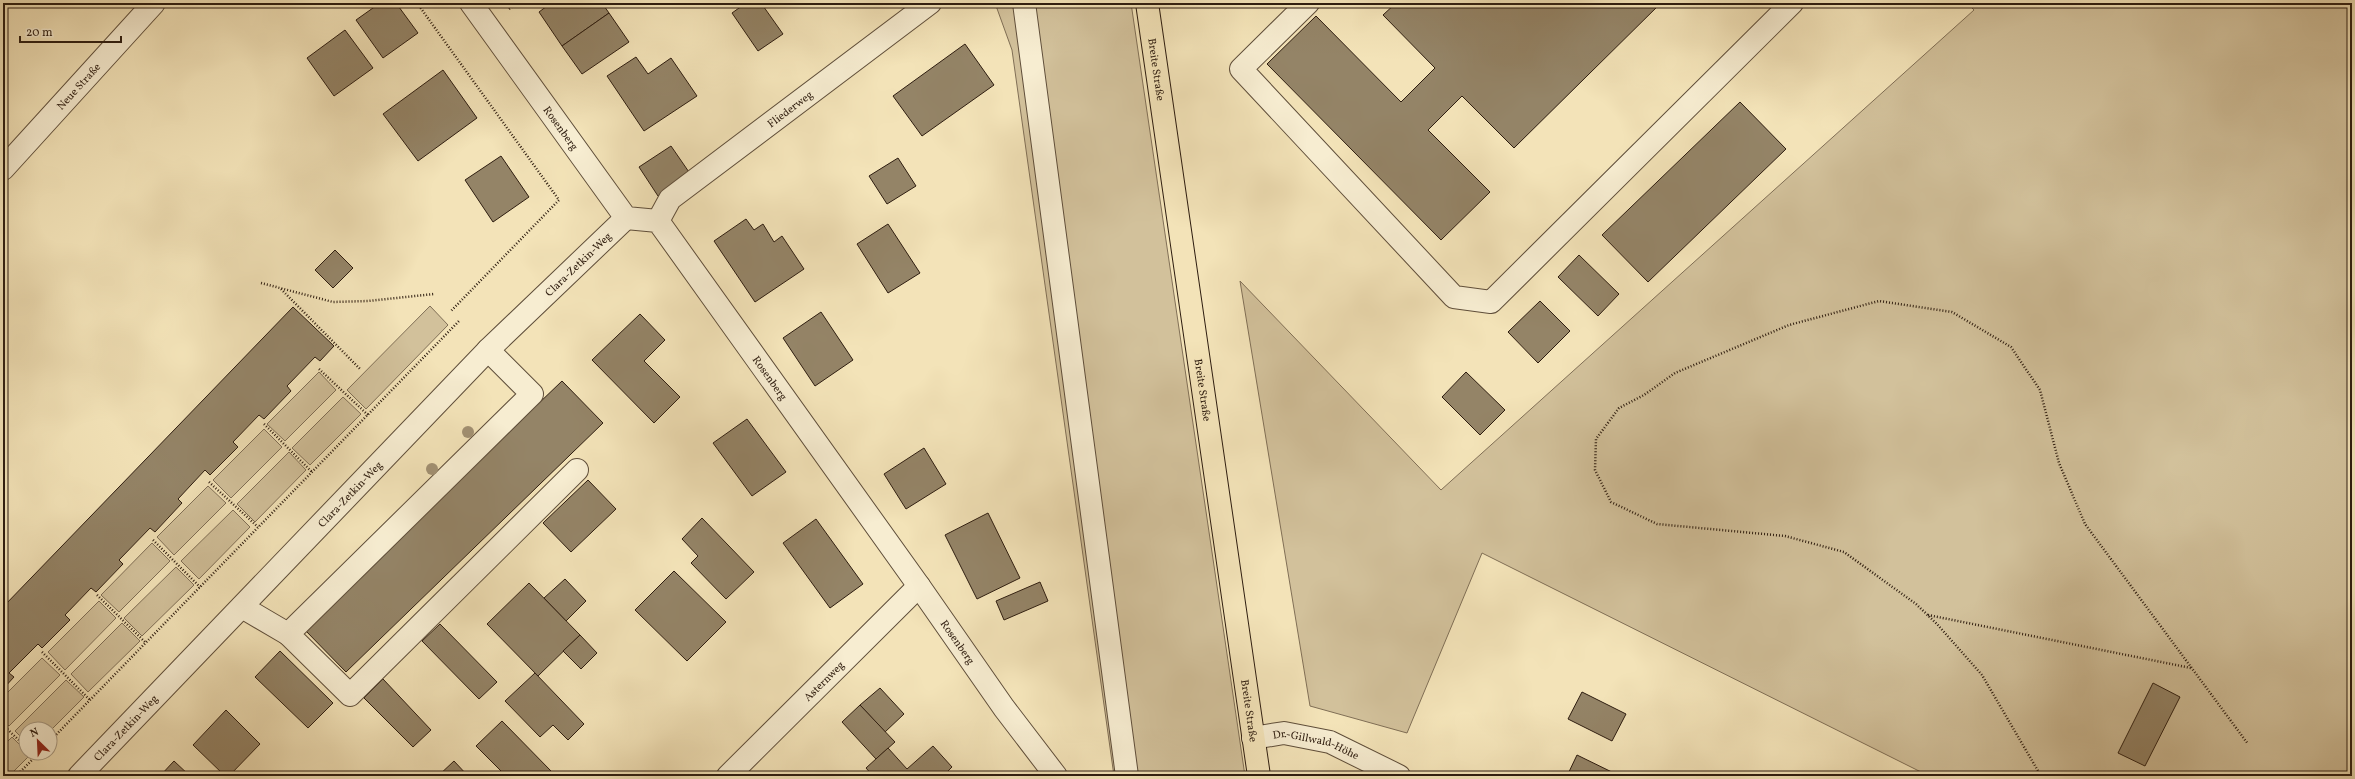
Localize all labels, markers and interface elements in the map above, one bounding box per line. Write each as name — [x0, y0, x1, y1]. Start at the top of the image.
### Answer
scale bar — [20, 18, 121, 44]
text: 20 m — [26, 25, 53, 41]
street label: Breite Straße — [1143, 37, 1167, 102]
street label: Neue Straße — [54, 60, 105, 114]
street label: Fliederweg — [765, 88, 817, 132]
street label: Rosenberg — [539, 104, 581, 154]
street label: Clara-Zetkin-Weg — [542, 229, 616, 301]
street label: Rosenberg — [748, 354, 790, 404]
street label: Breite Straße — [1190, 358, 1214, 422]
street label: Clara-Zetkin-Weg — [315, 458, 387, 532]
street label: Rosenberg — [936, 617, 978, 668]
street label: Asternweg — [801, 658, 849, 705]
street label: Breite Straße — [1236, 679, 1260, 743]
street label: Clara-Zetkin-Weg — [91, 692, 162, 765]
north arrow — [18, 721, 58, 761]
text: N — [28, 725, 41, 742]
street label: Dr.-Gillwald-Höhe — [1272, 727, 1361, 764]

